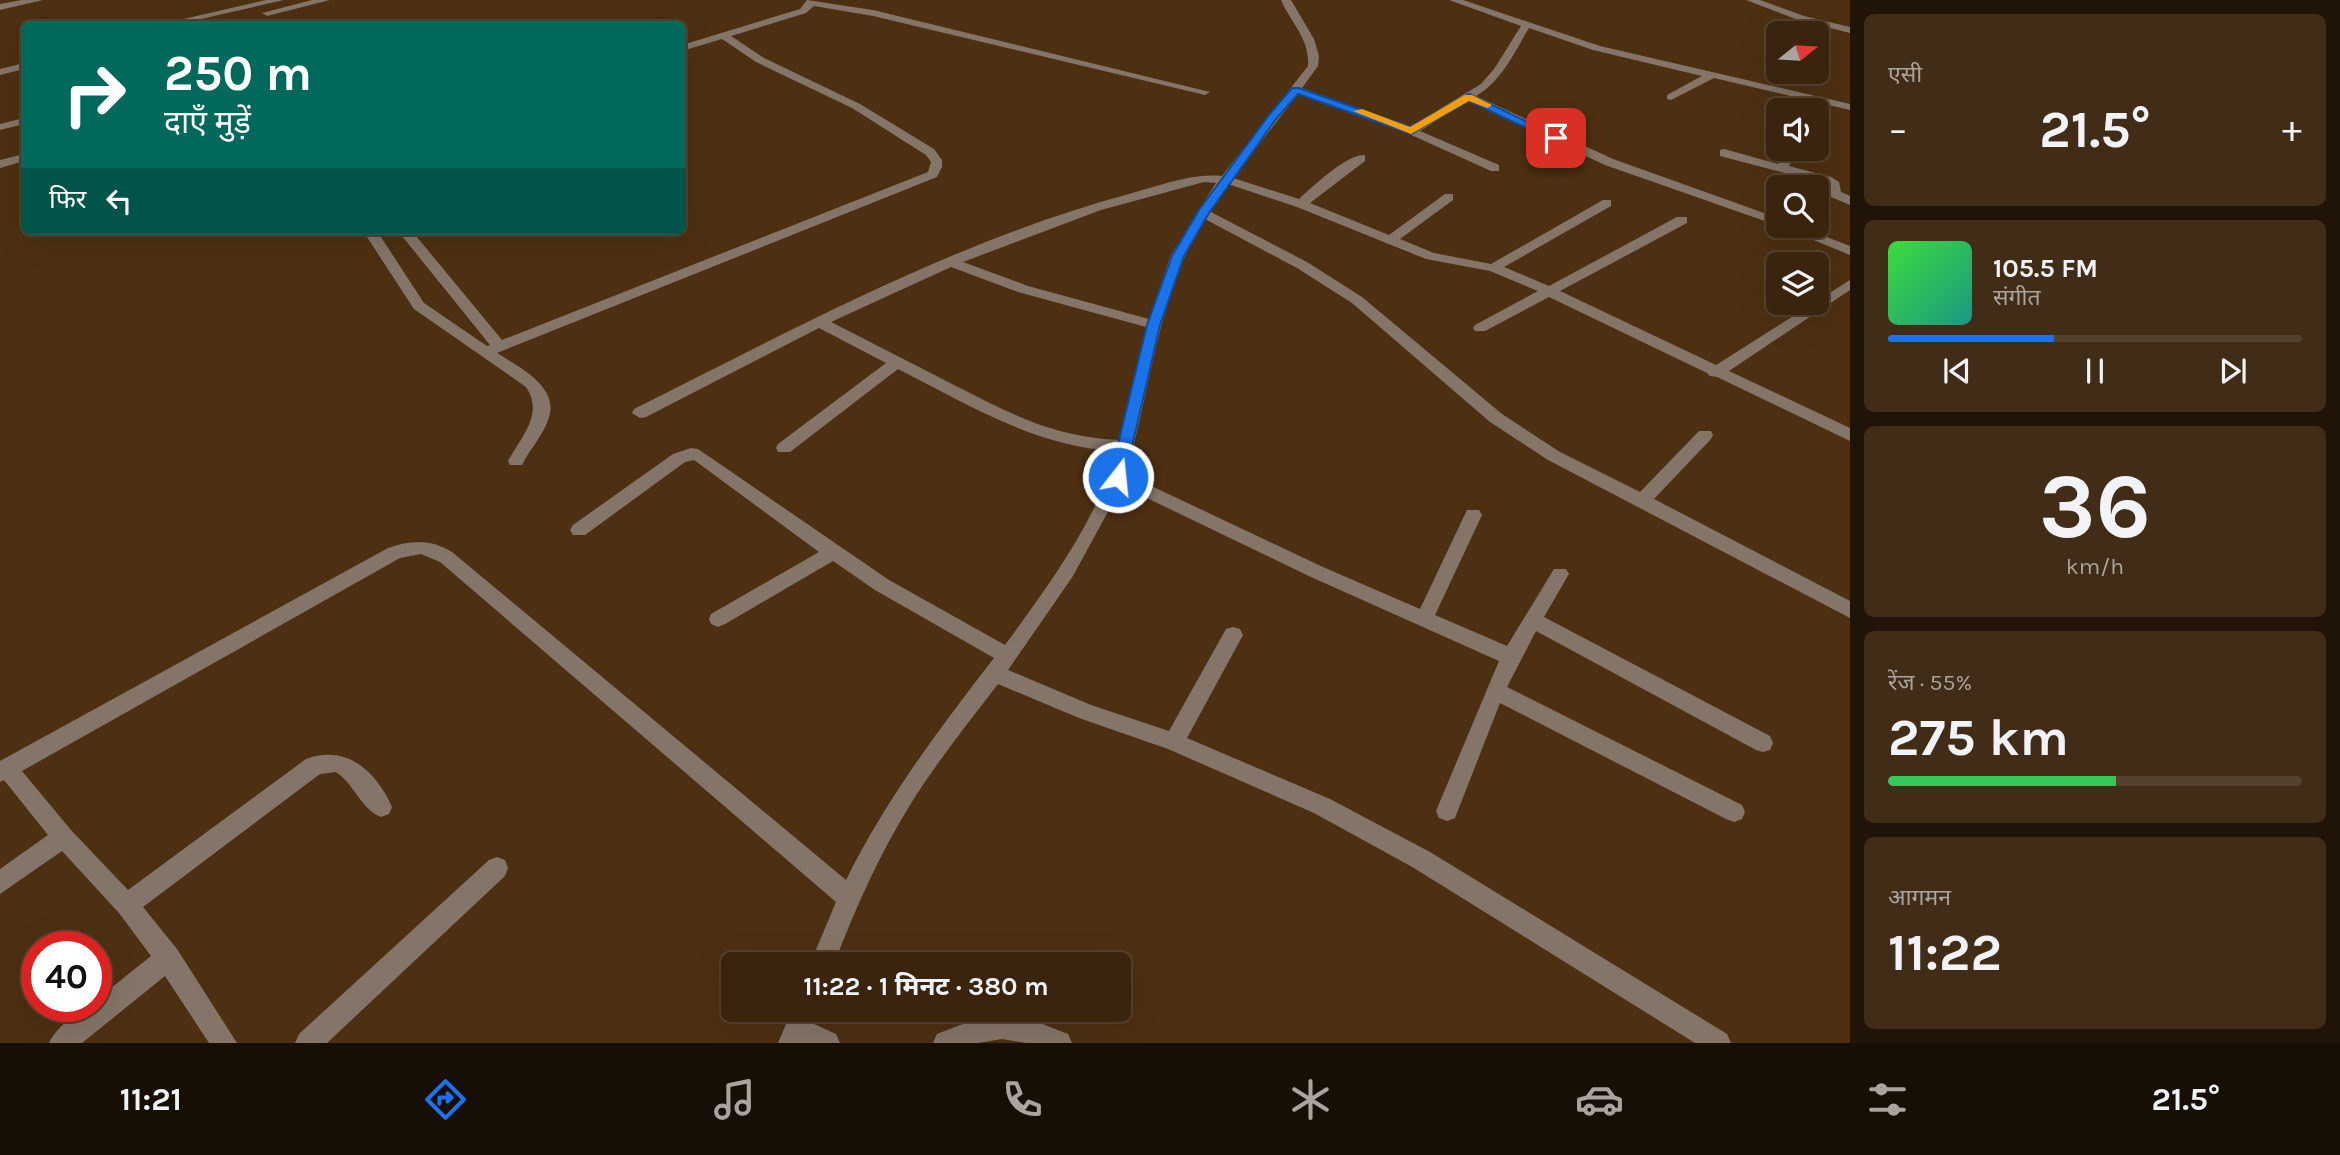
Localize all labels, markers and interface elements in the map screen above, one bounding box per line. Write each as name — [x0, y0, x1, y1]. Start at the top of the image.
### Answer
north arrow — [1766, 21, 1829, 84]
map controls — [1766, 21, 1829, 315]
text: 250 m — [164, 45, 312, 102]
icon: right — [49, 49, 140, 140]
text: एसी — [1888, 61, 1922, 88]
button: sound — [1766, 98, 1829, 161]
text: 21.5° — [2039, 99, 2151, 160]
text: दाएँ मुड़ें — [164, 104, 251, 141]
text: − — [1888, 107, 1908, 152]
text: + — [2282, 107, 2302, 152]
pin — [1526, 108, 1586, 168]
icon: arrive — [1537, 119, 1575, 157]
button: search — [1766, 175, 1829, 238]
icon: left — [100, 182, 138, 220]
text: फिर — [49, 184, 86, 215]
button: layers — [1766, 252, 1829, 315]
text: 105.5 FM — [1993, 253, 2098, 284]
text: संगीत — [1993, 284, 2041, 311]
icon: previous — [1938, 352, 1976, 390]
icon: pause — [2076, 352, 2114, 390]
icon: next — [2214, 352, 2252, 390]
position arrow — [1081, 440, 1155, 514]
text: 36 — [2039, 454, 2151, 560]
text: km/h — [2066, 553, 2124, 580]
text: रेंज · 55% — [1888, 669, 1972, 696]
text: 275 km — [1888, 707, 2069, 768]
text: आगमन — [1888, 884, 1951, 911]
text: 11:22 — [1888, 922, 2002, 983]
speed limit sign: 40 — [21, 931, 112, 1022]
text: 11:22 · 1 मिनट · 380 m — [803, 971, 1049, 1002]
icon: directions — [421, 1075, 470, 1124]
icon: music — [710, 1075, 759, 1124]
icon: phone — [998, 1075, 1047, 1124]
icon: climate — [1286, 1075, 1335, 1124]
icon: car — [1575, 1075, 1624, 1124]
icon: filters — [1863, 1075, 1912, 1124]
text: 11:21 — [120, 1081, 182, 1118]
text: 21.5° — [2152, 1081, 2220, 1118]

